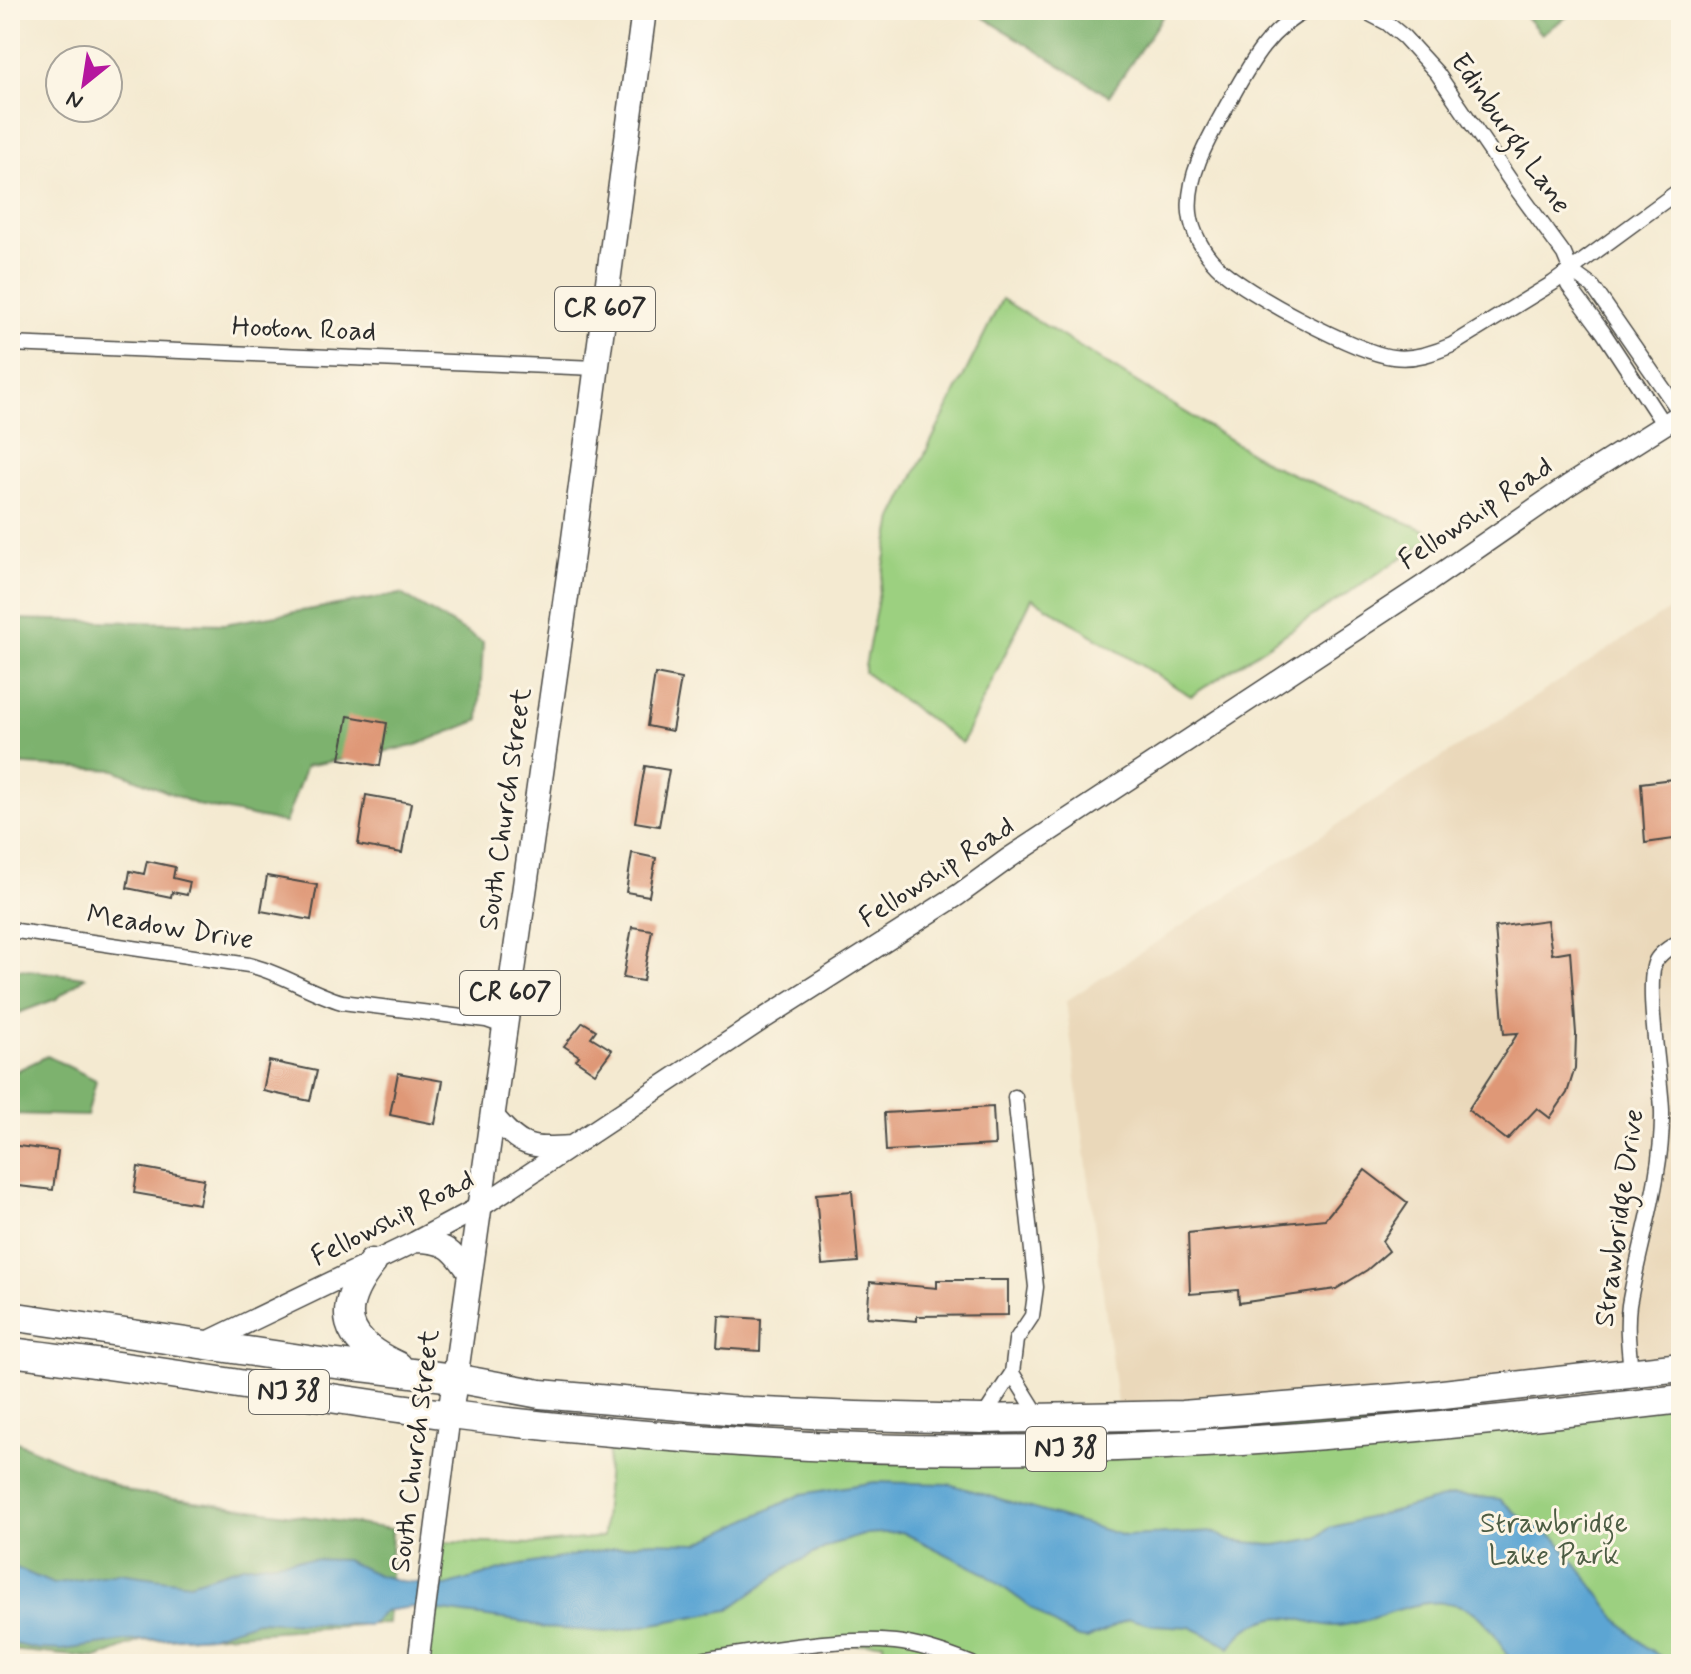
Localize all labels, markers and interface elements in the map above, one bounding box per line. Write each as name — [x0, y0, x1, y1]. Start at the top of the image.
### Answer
north arrow — [44, 44, 124, 124]
street label: Edinburgh Lane — [1438, 46, 1579, 223]
text: N — [62, 84, 88, 115]
road number: CR 607 — [555, 287, 655, 331]
street label: Hooton Road — [231, 309, 377, 351]
street label: Fellowship Road — [1392, 449, 1560, 579]
street label: South Church Street — [471, 685, 541, 933]
street label: Fellowship Road — [852, 809, 1022, 937]
street label: Meadow Drive — [84, 897, 256, 959]
road number: CR 607 — [460, 971, 560, 1015]
street label: Strawbridge Drive — [1586, 1107, 1657, 1330]
street label: Fellowship Road — [305, 1162, 481, 1276]
street label: South Church Street — [383, 1327, 449, 1575]
road number: NJ 38 — [249, 1370, 329, 1414]
road number: NJ 38 — [1026, 1427, 1106, 1471]
park label: Strawbridge Lake Park — [1480, 1506, 1628, 1575]

